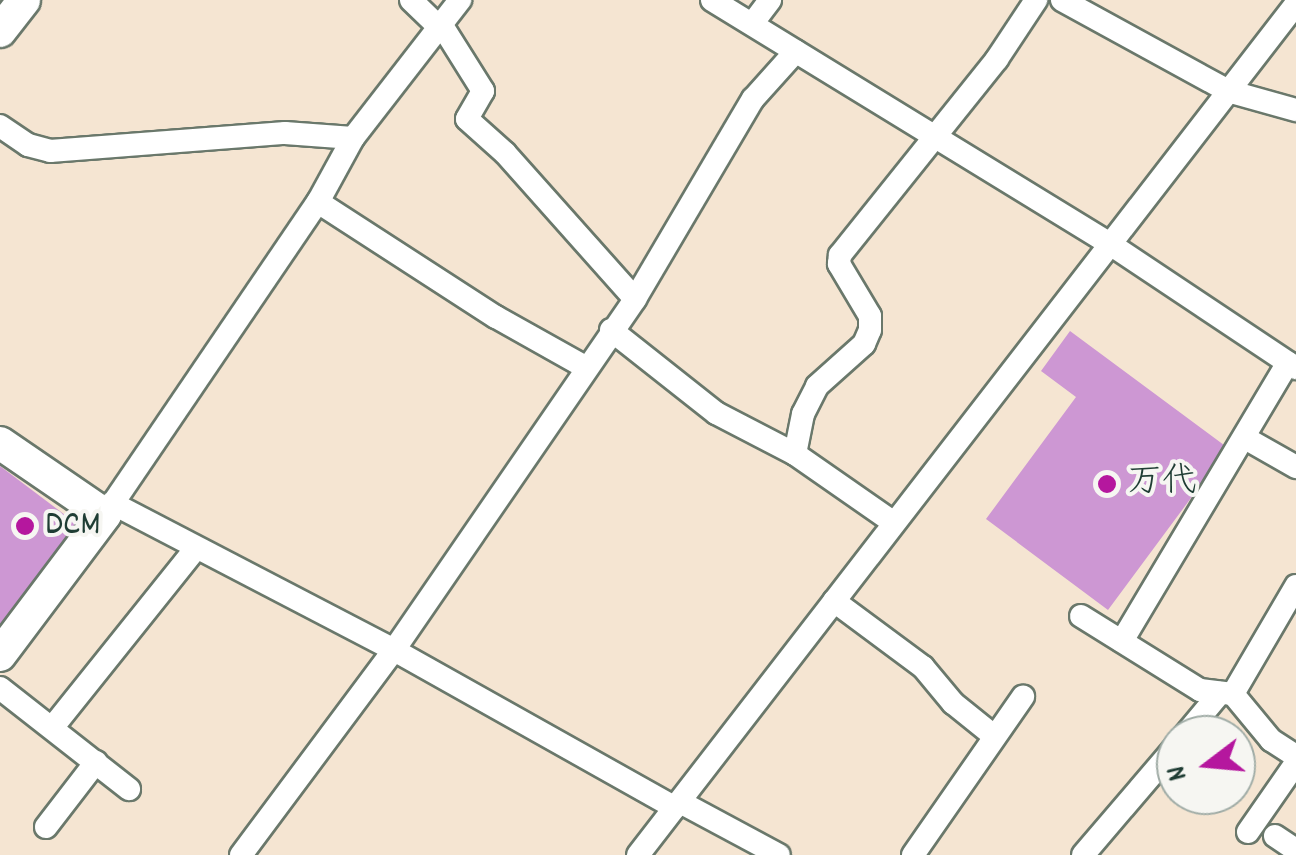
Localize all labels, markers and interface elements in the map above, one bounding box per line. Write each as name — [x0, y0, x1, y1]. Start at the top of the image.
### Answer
place label: 万代 — [1127, 463, 1197, 505]
marker: 万代 — [1096, 473, 1118, 495]
place label: DCM — [45, 505, 101, 547]
marker: DCM — [14, 515, 36, 537]
north arrow — [1156, 715, 1256, 815]
text: N — [1158, 761, 1200, 785]

